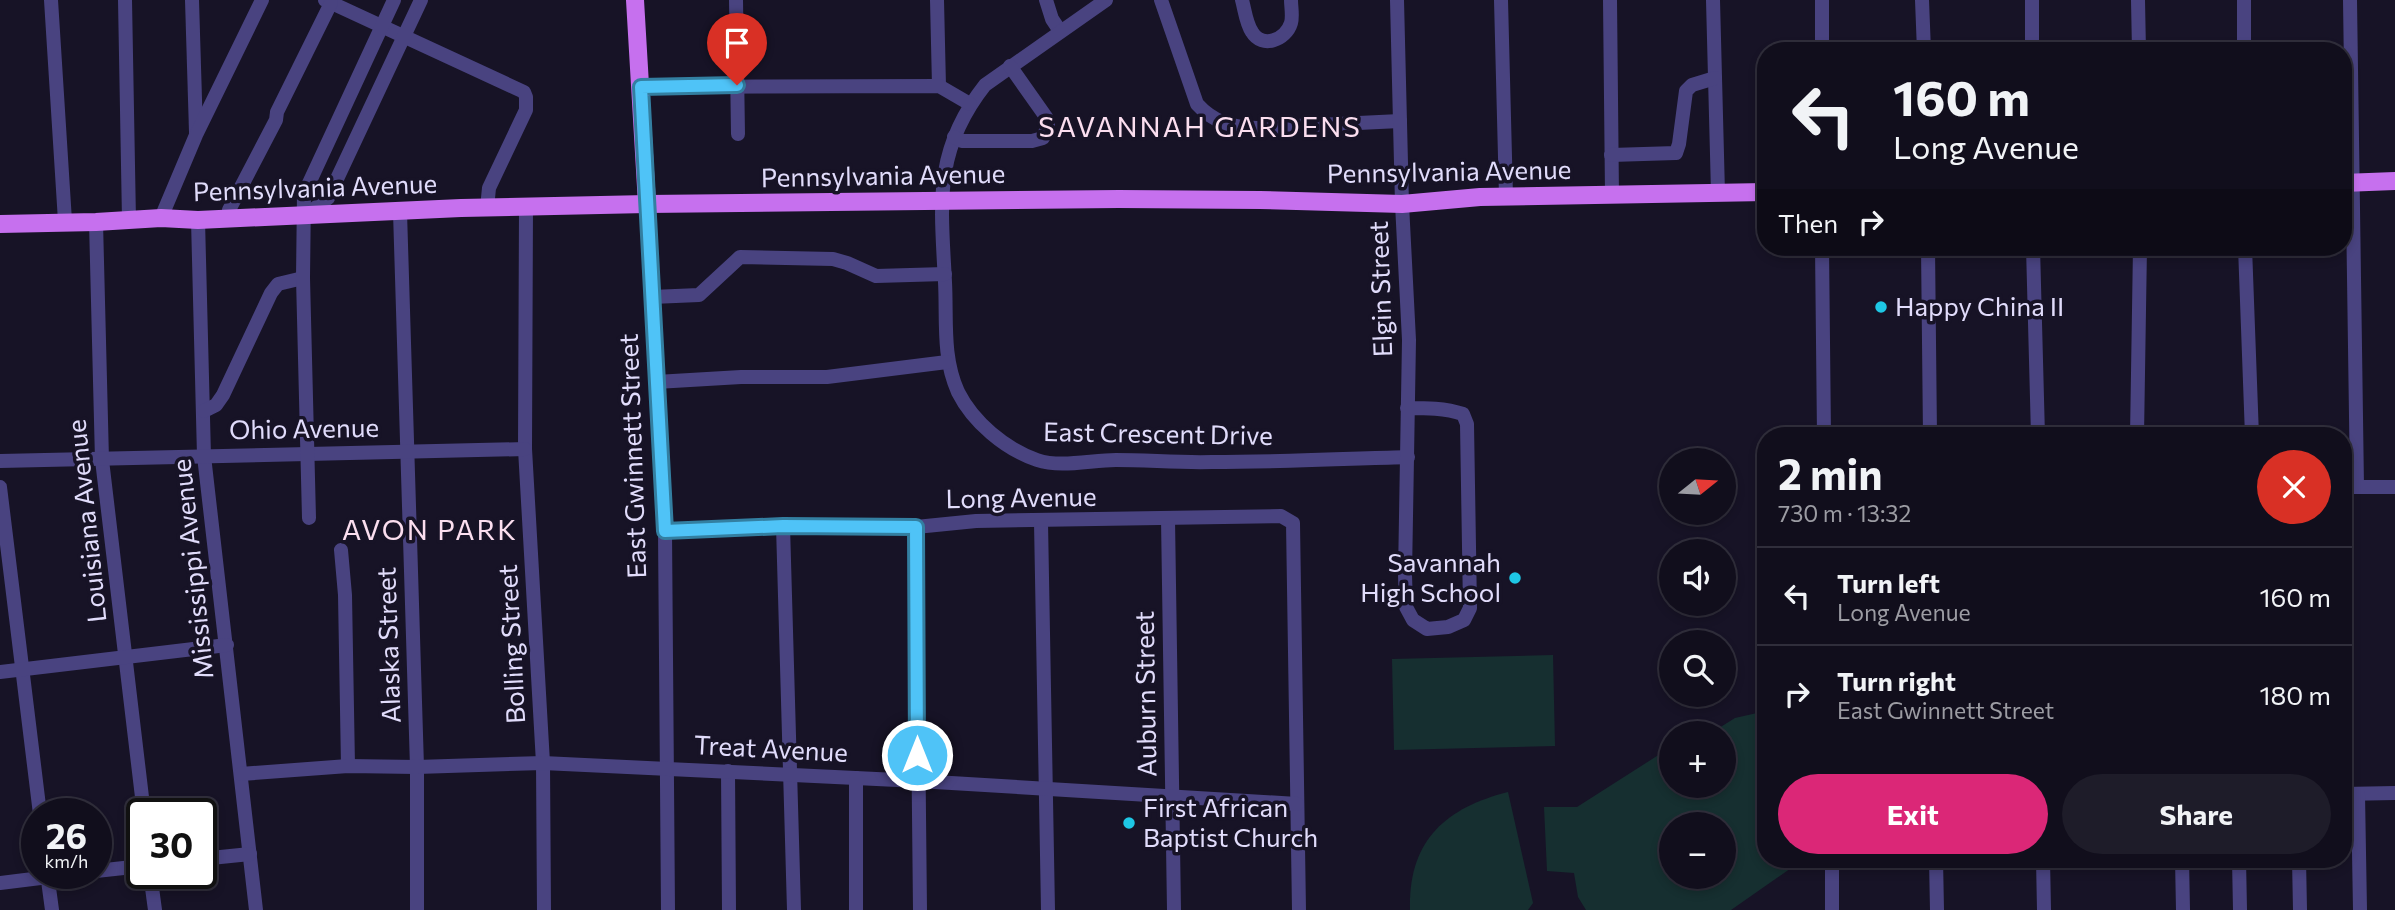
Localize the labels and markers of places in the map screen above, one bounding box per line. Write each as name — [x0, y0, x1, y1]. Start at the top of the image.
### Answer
pin — [707, 13, 767, 85]
place label: Happy China II — [1895, 290, 2064, 321]
marker: Happy China II — [1873, 299, 1889, 315]
place label: Savannah High School — [1360, 546, 1501, 607]
marker: Savannah High School — [1507, 570, 1523, 586]
place label: First African Baptist Church — [1143, 791, 1318, 852]
marker: First African Baptist Church — [1121, 815, 1137, 831]

